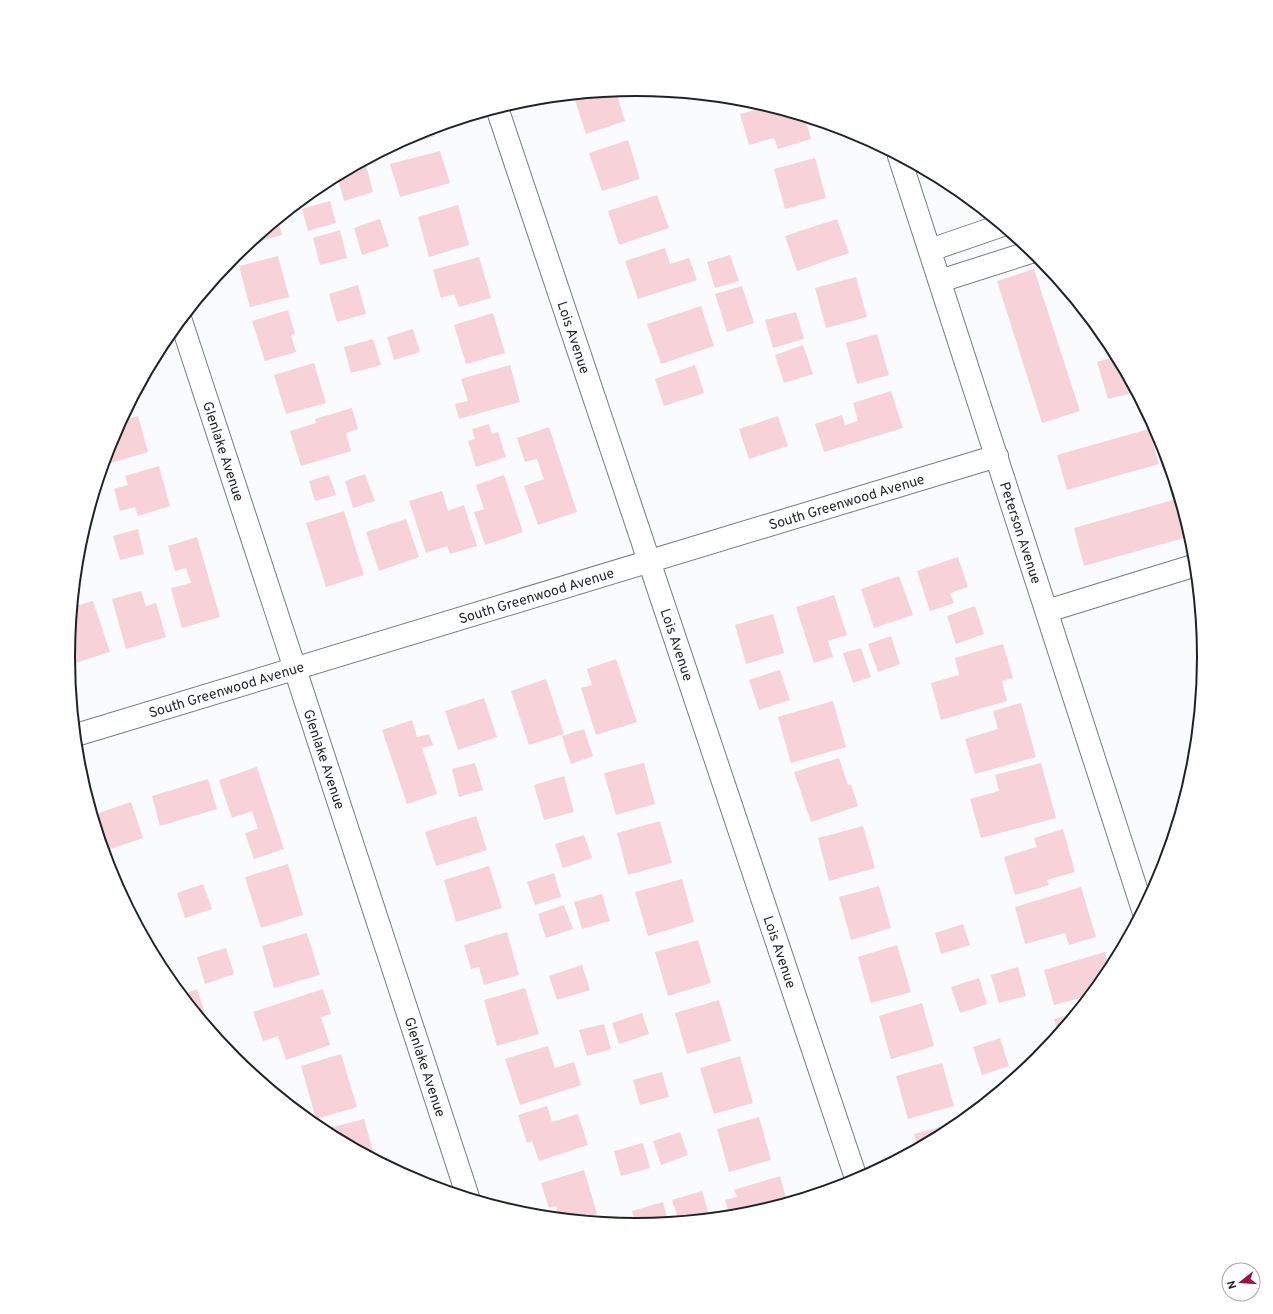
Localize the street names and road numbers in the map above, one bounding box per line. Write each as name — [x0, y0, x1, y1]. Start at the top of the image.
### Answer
street label: Lois Avenue — [553, 299, 593, 376]
street label: Glenlake Avenue — [198, 400, 247, 504]
street label: South Greenwood Avenue — [767, 472, 927, 535]
street label: Peterson Avenue — [995, 480, 1044, 586]
street label: South Greenwood Avenue — [457, 565, 617, 629]
street label: Lois Avenue — [656, 607, 696, 684]
street label: South Greenwood Avenue — [147, 659, 306, 722]
street label: Glenlake Avenue — [299, 707, 347, 812]
street label: Lois Avenue — [759, 914, 799, 991]
street label: Glenlake Avenue — [400, 1015, 448, 1120]

